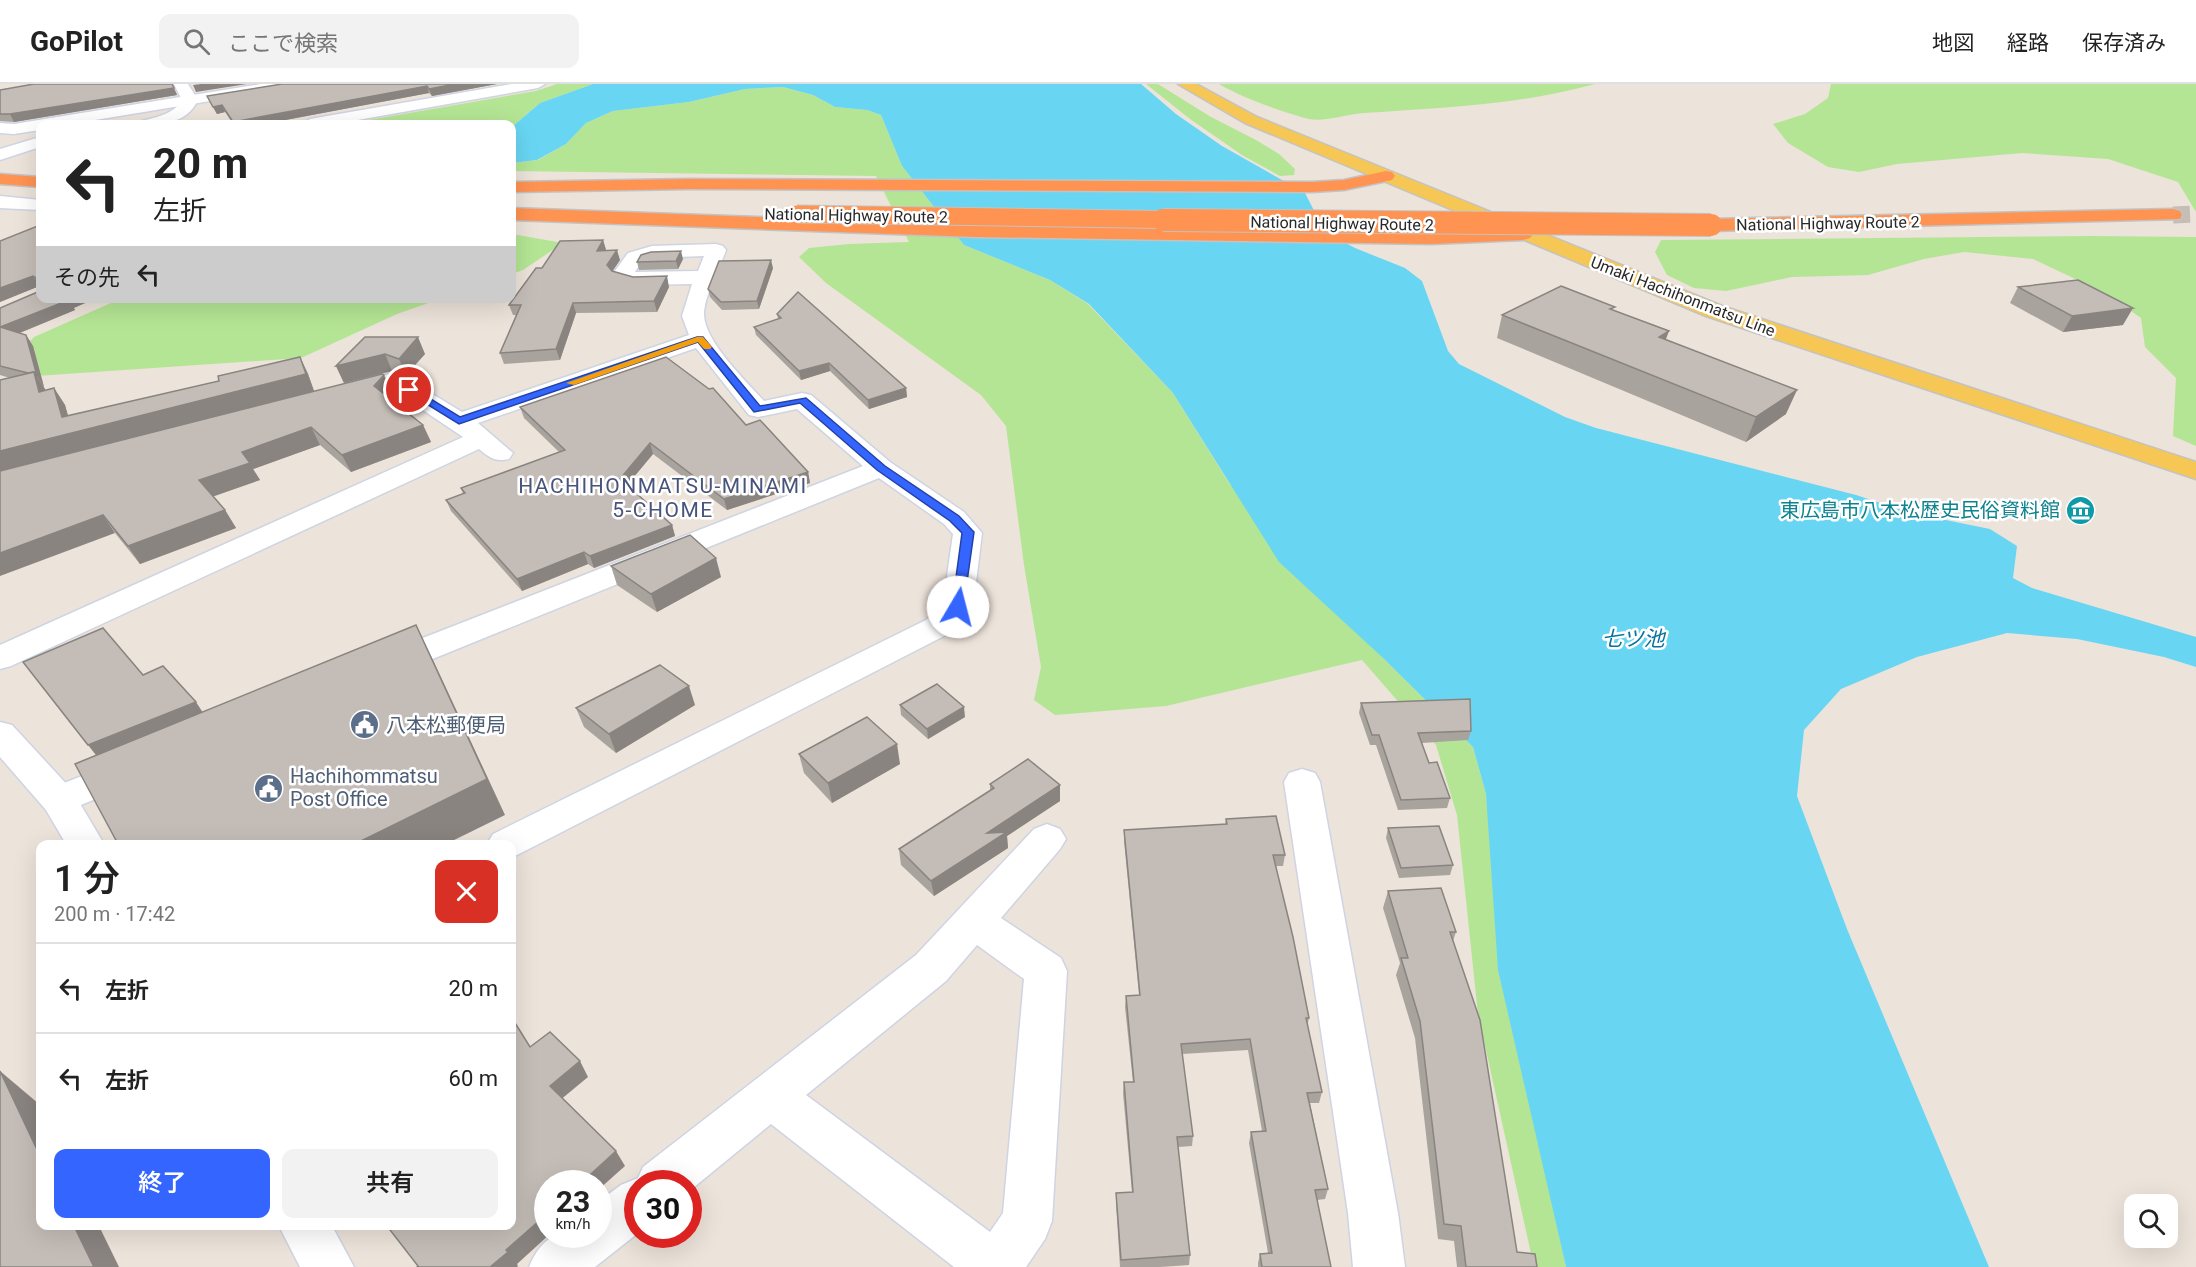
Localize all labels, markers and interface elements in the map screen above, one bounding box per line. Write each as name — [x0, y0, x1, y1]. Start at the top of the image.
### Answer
search box — [159, 14, 579, 68]
text: GoPilot — [30, 25, 123, 58]
icon: search — [180, 25, 213, 58]
text: ここで検索 — [228, 31, 338, 56]
text: 地図 — [1932, 31, 1974, 55]
text: 経路 — [2007, 31, 2049, 55]
text: 保存済み — [2082, 31, 2166, 55]
text: 20 m — [153, 139, 248, 188]
icon: left — [54, 144, 132, 222]
text: 左折 — [153, 195, 207, 227]
street label: National Highway Route 2 — [764, 204, 948, 227]
street label: National Highway Route 2 — [1250, 212, 1434, 235]
street label: National Highway Route 2 — [1736, 212, 1920, 235]
street label: Umaki Hachihonmatsu Line — [1588, 252, 1778, 340]
icon: left — [132, 258, 165, 291]
text: その先 — [54, 265, 120, 290]
pin — [383, 364, 434, 415]
icon: arrive — [392, 373, 425, 406]
district label: HACHIHONMATSU-MINAMI 5-CHOME — [518, 474, 808, 522]
museum icon: 東広島市八本松歴史民俗資料館 — [2065, 494, 2097, 526]
place label: 東広島市八本松歴史民俗資料館 — [1780, 498, 2060, 522]
position arrow — [926, 575, 990, 639]
water label: 七ツ池 — [1602, 627, 1666, 651]
public building icon: 八本松郵便局 — [349, 709, 381, 741]
place label: 八本松郵便局 — [386, 713, 506, 737]
place label: Hachihommatsu Post Office — [290, 764, 438, 811]
public building icon: Hachihommatsu Post Office — [253, 772, 285, 804]
text: 1 分 — [54, 858, 120, 900]
button: close — [435, 860, 498, 923]
text: 200 m · 17:42 — [54, 902, 175, 926]
icon: left — [54, 972, 87, 1005]
text: 20 m — [449, 976, 498, 1001]
text: 左折 — [105, 978, 149, 1003]
icon: left — [54, 1062, 87, 1095]
text: 60 m — [449, 1066, 498, 1091]
text: 左折 — [105, 1068, 149, 1093]
button: 終了 — [54, 1149, 270, 1218]
button: 共有 — [282, 1149, 498, 1218]
speed limit sign: 30 — [624, 1170, 702, 1248]
text: 23 — [556, 1184, 590, 1219]
map controls — [2124, 1194, 2178, 1248]
button: search — [2124, 1194, 2178, 1248]
text: km/h — [555, 1215, 591, 1233]

